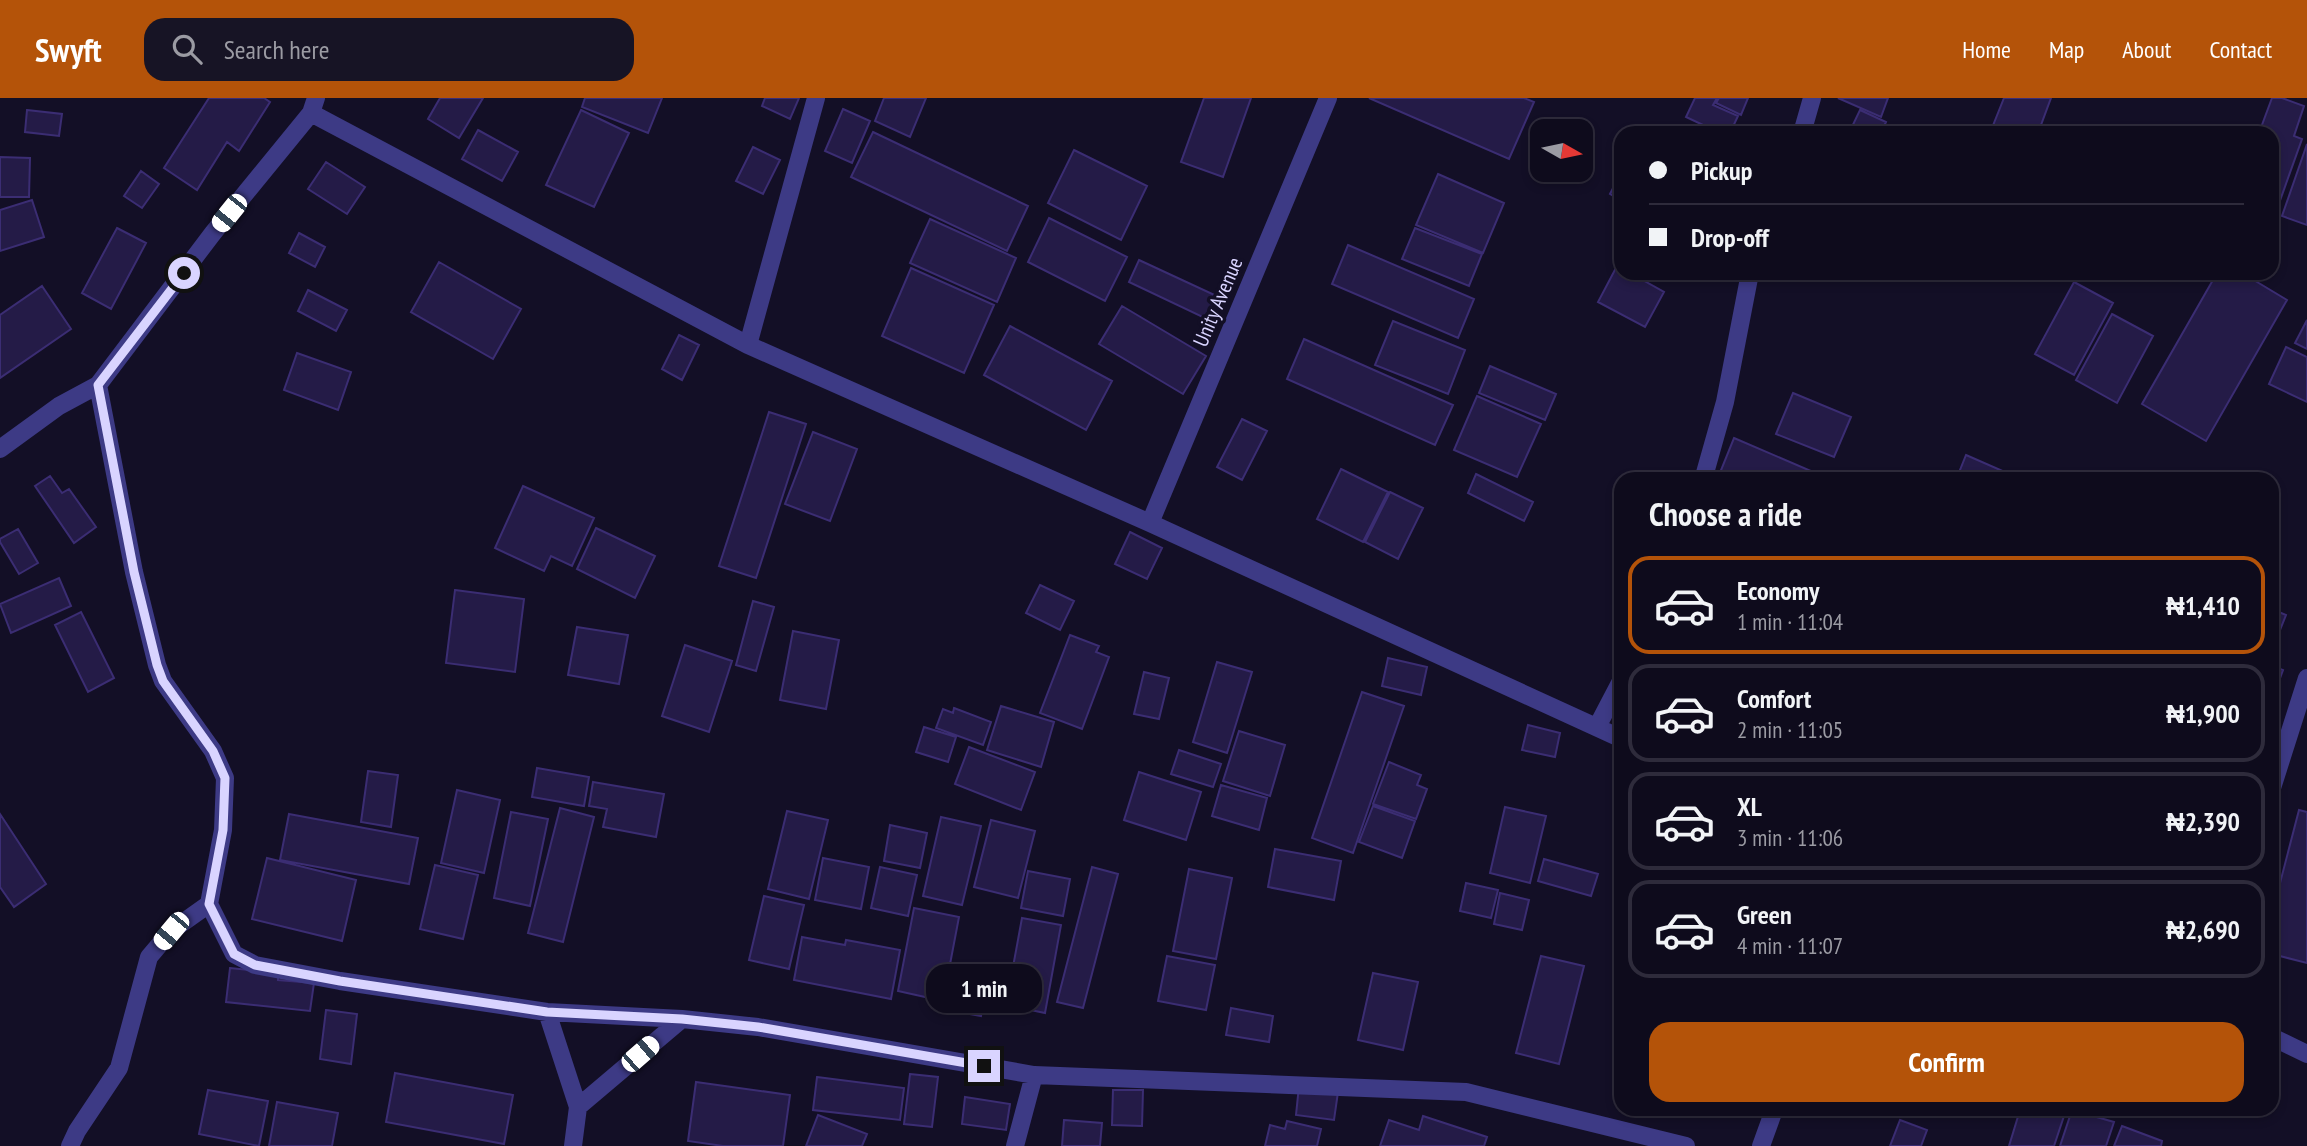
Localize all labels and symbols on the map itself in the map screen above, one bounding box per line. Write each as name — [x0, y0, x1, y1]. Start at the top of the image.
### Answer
north arrow — [1530, 119, 1592, 182]
car — [208, 190, 251, 236]
street label: Unity Avenue — [1187, 253, 1248, 351]
route start — [168, 257, 200, 289]
car — [150, 908, 193, 954]
callout: 1 min — [926, 964, 1042, 1014]
car — [618, 1032, 663, 1076]
route end — [968, 1050, 1000, 1082]

